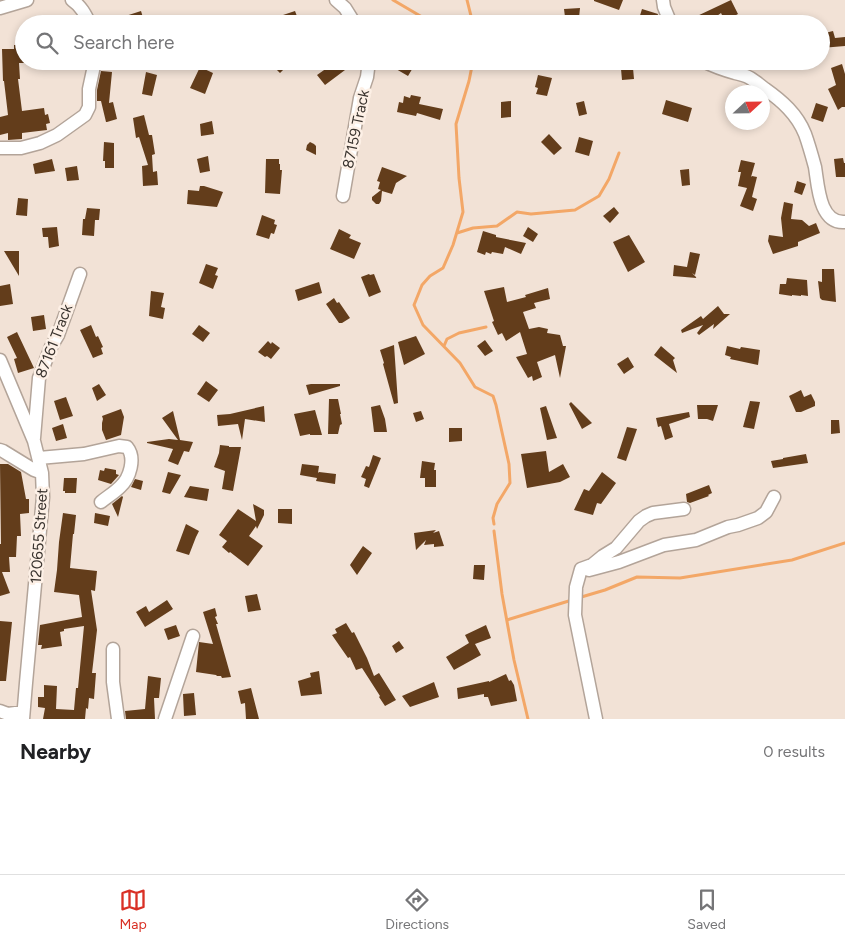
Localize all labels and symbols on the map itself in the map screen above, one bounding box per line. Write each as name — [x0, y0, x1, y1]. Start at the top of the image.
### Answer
north arrow — [725, 85, 770, 130]
street label: 87159 Track — [339, 87, 373, 170]
street label: 87161 Track — [32, 301, 77, 380]
street label: 120655 Street — [27, 487, 51, 584]

